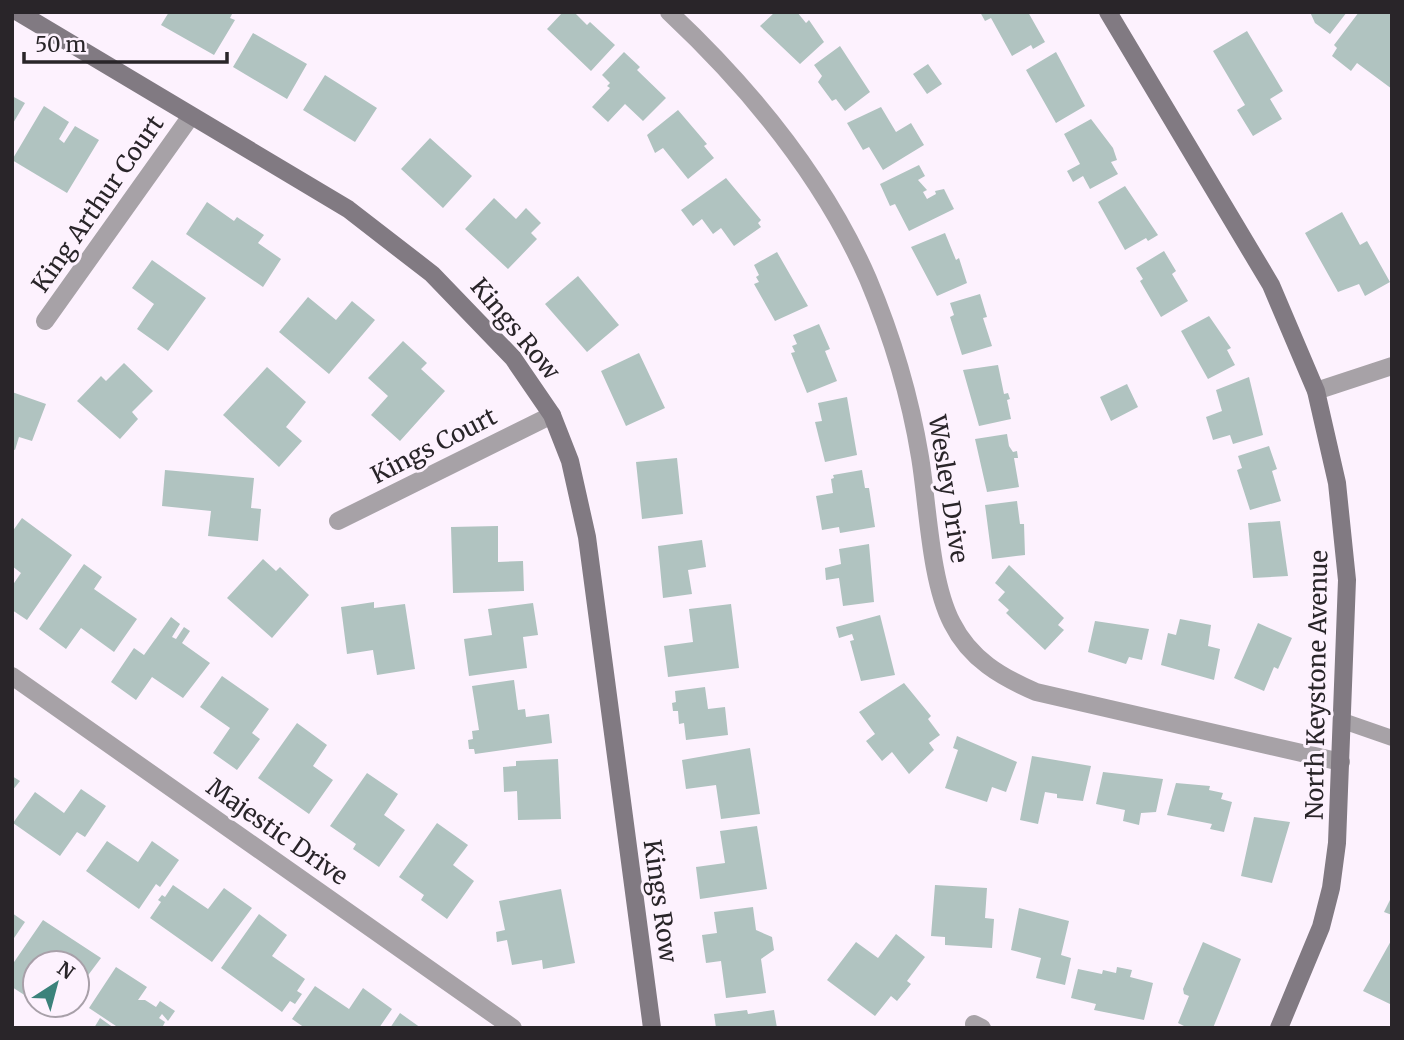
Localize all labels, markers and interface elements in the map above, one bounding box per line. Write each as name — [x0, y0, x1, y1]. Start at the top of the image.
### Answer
scale bar — [24, 21, 228, 65]
text: 50 m — [35, 31, 86, 58]
street label: King Arthur Court — [25, 109, 171, 298]
street label: Kings Row — [464, 271, 567, 386]
street label: Kings Court — [366, 400, 502, 490]
street label: Wesley Drive — [921, 412, 975, 565]
street label: North Keystone Avenue — [1299, 550, 1334, 820]
street label: Majestic Drive — [201, 771, 354, 892]
street label: Kings Row — [637, 838, 685, 965]
north arrow — [21, 949, 91, 1019]
text: N — [53, 956, 79, 984]

